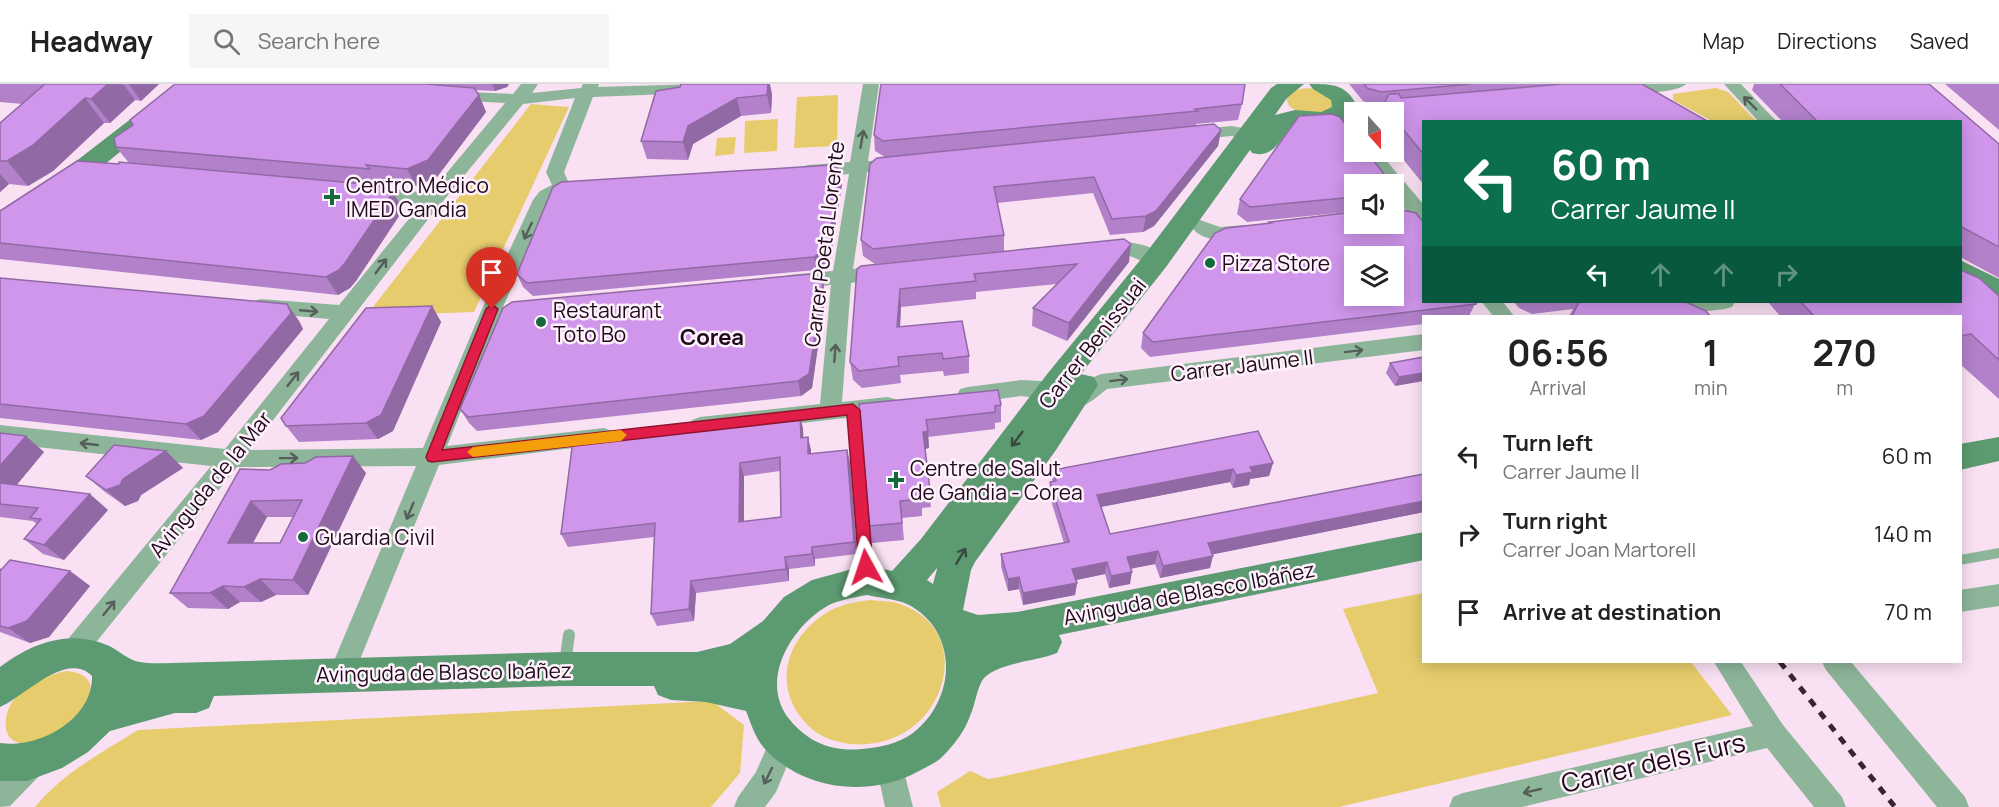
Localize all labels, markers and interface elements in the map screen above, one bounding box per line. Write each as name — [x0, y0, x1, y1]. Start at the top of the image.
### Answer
search box — [189, 14, 609, 68]
text: Headway — [30, 22, 153, 60]
icon: search — [210, 25, 243, 58]
text: Search here — [258, 26, 380, 56]
text: Map — [1703, 27, 1744, 55]
text: Directions — [1777, 27, 1877, 55]
text: Saved — [1910, 27, 1969, 55]
one-way arrow — [1743, 95, 1758, 110]
north arrow — [1344, 102, 1404, 162]
map controls — [1344, 102, 1404, 306]
one-way arrow — [856, 130, 867, 149]
text: 60 m — [1551, 135, 1651, 193]
street label: Carrer Poeta Llorente — [797, 139, 851, 349]
icon: left — [1452, 144, 1530, 222]
place label: Centro Médico IMED Gandia — [346, 171, 489, 223]
button: sound — [1344, 174, 1404, 234]
marker: Centro Médico IMED Gandia — [323, 188, 341, 206]
text: Carrer Jaume II — [1551, 190, 1736, 227]
one-way arrow — [521, 222, 533, 240]
button: layers — [1344, 246, 1404, 306]
pin — [466, 247, 517, 309]
place label: Pizza Store — [1222, 249, 1330, 277]
icon: arrive — [475, 256, 508, 289]
marker: Pizza Store — [1203, 256, 1217, 270]
icon: left — [1581, 258, 1614, 291]
icon: ahead — [1644, 258, 1677, 291]
icon: ahead — [1707, 258, 1740, 291]
icon: right — [1770, 258, 1803, 291]
one-way arrow — [375, 259, 387, 275]
street label: Carrer Benissuai — [1032, 272, 1152, 414]
place label: Restaurant Toto Bo — [553, 296, 662, 348]
one-way arrow — [299, 306, 319, 317]
marker: Restaurant Toto Bo — [534, 315, 548, 329]
district label: Corea — [680, 322, 744, 352]
text: 06:56 — [1507, 328, 1609, 377]
text: 1 — [1703, 328, 1719, 377]
text: 270 — [1813, 328, 1877, 377]
street label: Carrer Jaume II — [1169, 342, 1315, 388]
one-way arrow — [830, 344, 841, 364]
one-way arrow — [1344, 345, 1364, 356]
one-way arrow — [287, 372, 300, 388]
one-way arrow — [1109, 374, 1128, 385]
text: Arrival — [1529, 374, 1587, 401]
text: min — [1694, 374, 1728, 401]
text: m — [1836, 374, 1853, 401]
street label: Avinguda de la Mar — [142, 405, 278, 563]
text: Turn left — [1503, 428, 1593, 458]
one-way arrow — [1011, 431, 1023, 447]
one-way arrow — [80, 438, 100, 449]
icon: left — [1452, 440, 1485, 473]
text: 60 m — [1882, 441, 1932, 471]
one-way arrow — [279, 452, 299, 464]
place label: Centre de Salut de Gandia - Corea — [910, 454, 1083, 506]
text: Carrer Jaume II — [1503, 458, 1640, 485]
marker: Centre de Salut de Gandia - Corea — [887, 471, 905, 489]
one-way arrow — [404, 501, 415, 519]
text: Turn right — [1503, 506, 1608, 536]
icon: right — [1452, 518, 1485, 551]
text: 140 m — [1874, 519, 1932, 549]
place label: Guardia Civil — [315, 523, 435, 551]
marker: Guardia Civil — [296, 530, 310, 544]
position arrow — [834, 535, 898, 599]
text: Carrer Joan Martorell — [1503, 536, 1696, 563]
one-way arrow — [956, 548, 968, 565]
street label: Avinguda de Blasco Ibáñez — [1061, 555, 1317, 631]
icon: arrive — [1452, 596, 1485, 629]
text: Arrive at destination — [1503, 597, 1721, 627]
text: 70 m — [1884, 597, 1932, 627]
one-way arrow — [103, 600, 116, 616]
street label: Avinguda de Blasco Ibáñez — [316, 656, 572, 688]
street label: Carrer dels Furs — [1557, 723, 1749, 801]
one-way arrow — [762, 766, 774, 784]
one-way arrow — [1523, 785, 1542, 797]

